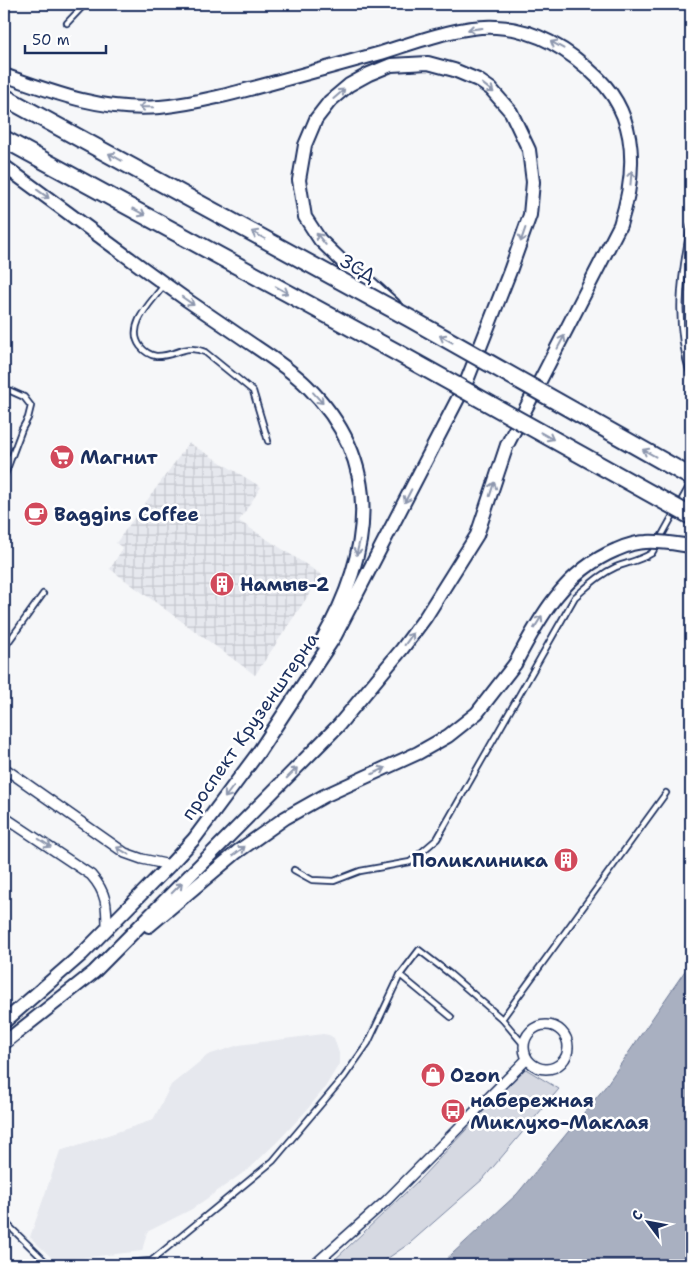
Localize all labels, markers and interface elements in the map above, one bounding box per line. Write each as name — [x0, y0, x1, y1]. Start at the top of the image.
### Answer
scale bar — [25, 22, 106, 54]
one-way arrow — [467, 24, 483, 34]
text: 50 m — [32, 30, 70, 50]
one-way arrow — [550, 40, 565, 49]
one-way arrow — [481, 83, 495, 93]
one-way arrow — [332, 88, 345, 99]
one-way arrow — [138, 102, 154, 111]
one-way arrow — [108, 152, 123, 162]
one-way arrow — [626, 170, 635, 186]
one-way arrow — [36, 189, 49, 200]
one-way arrow — [131, 208, 146, 217]
one-way arrow — [518, 227, 527, 242]
one-way arrow — [251, 230, 265, 240]
one-way arrow — [315, 233, 326, 246]
street label: ЗСД — [336, 248, 381, 288]
one-way arrow — [274, 285, 288, 295]
one-way arrow — [181, 296, 195, 306]
one-way arrow — [439, 334, 454, 343]
one-way arrow — [556, 335, 566, 350]
one-way arrow — [312, 391, 324, 404]
one-way arrow — [540, 431, 554, 441]
supermarket icon: Магнит — [49, 444, 75, 470]
place label: Магнит — [80, 445, 158, 470]
one-way arrow — [642, 448, 656, 458]
one-way arrow — [488, 481, 498, 497]
one-way arrow — [402, 488, 412, 503]
cafe icon: Baggins Coffee — [23, 501, 49, 527]
place label: Baggins Coffee — [54, 502, 199, 527]
one-way arrow — [353, 540, 362, 556]
building icon: Намыв-2 — [209, 571, 235, 597]
place label: Намыв-2 — [240, 572, 329, 597]
one-way arrow — [533, 615, 543, 629]
street label: проспект Крузенштерна — [176, 627, 325, 825]
one-way arrow — [404, 632, 414, 646]
one-way arrow — [371, 765, 386, 775]
one-way arrow — [286, 766, 298, 779]
one-way arrow — [223, 785, 234, 798]
one-way arrow — [37, 838, 51, 848]
one-way arrow — [117, 845, 131, 855]
one-way arrow — [232, 846, 245, 857]
building icon: Поликлиника — [553, 847, 579, 873]
place label: Поликлиника — [412, 848, 548, 873]
one-way arrow — [171, 882, 183, 894]
shop icon: Ozon — [420, 1062, 446, 1088]
place label: Ozon — [450, 1063, 500, 1088]
place label: набережная Миклухо-Маклая — [470, 1088, 649, 1135]
bus stop icon: набережная Миклухо-Маклая — [440, 1098, 466, 1124]
north arrow — [622, 1196, 672, 1246]
text: С — [627, 1207, 647, 1224]

